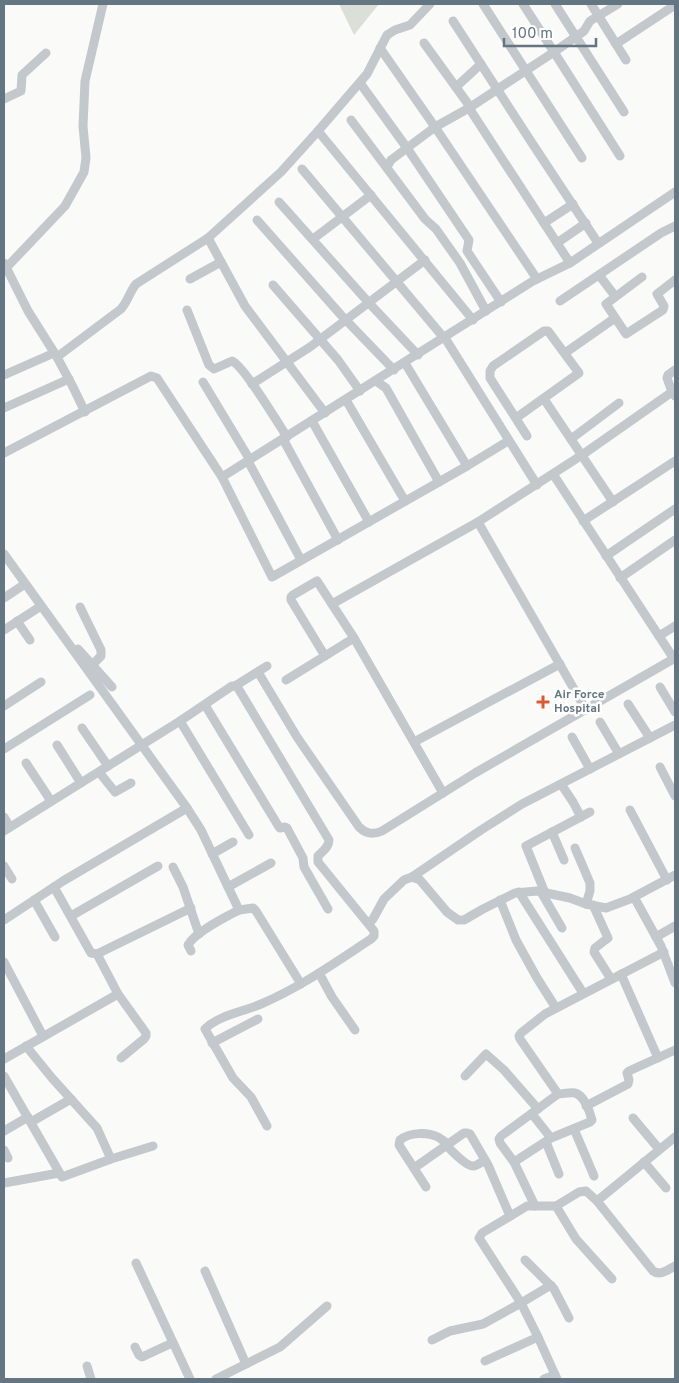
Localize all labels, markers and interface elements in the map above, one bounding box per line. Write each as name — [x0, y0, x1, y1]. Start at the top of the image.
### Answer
scale bar — [504, 15, 596, 47]
text: 100 m — [512, 25, 553, 44]
place label: Air Force Hospital — [554, 687, 605, 717]
marker: Air Force Hospital — [536, 695, 550, 709]

